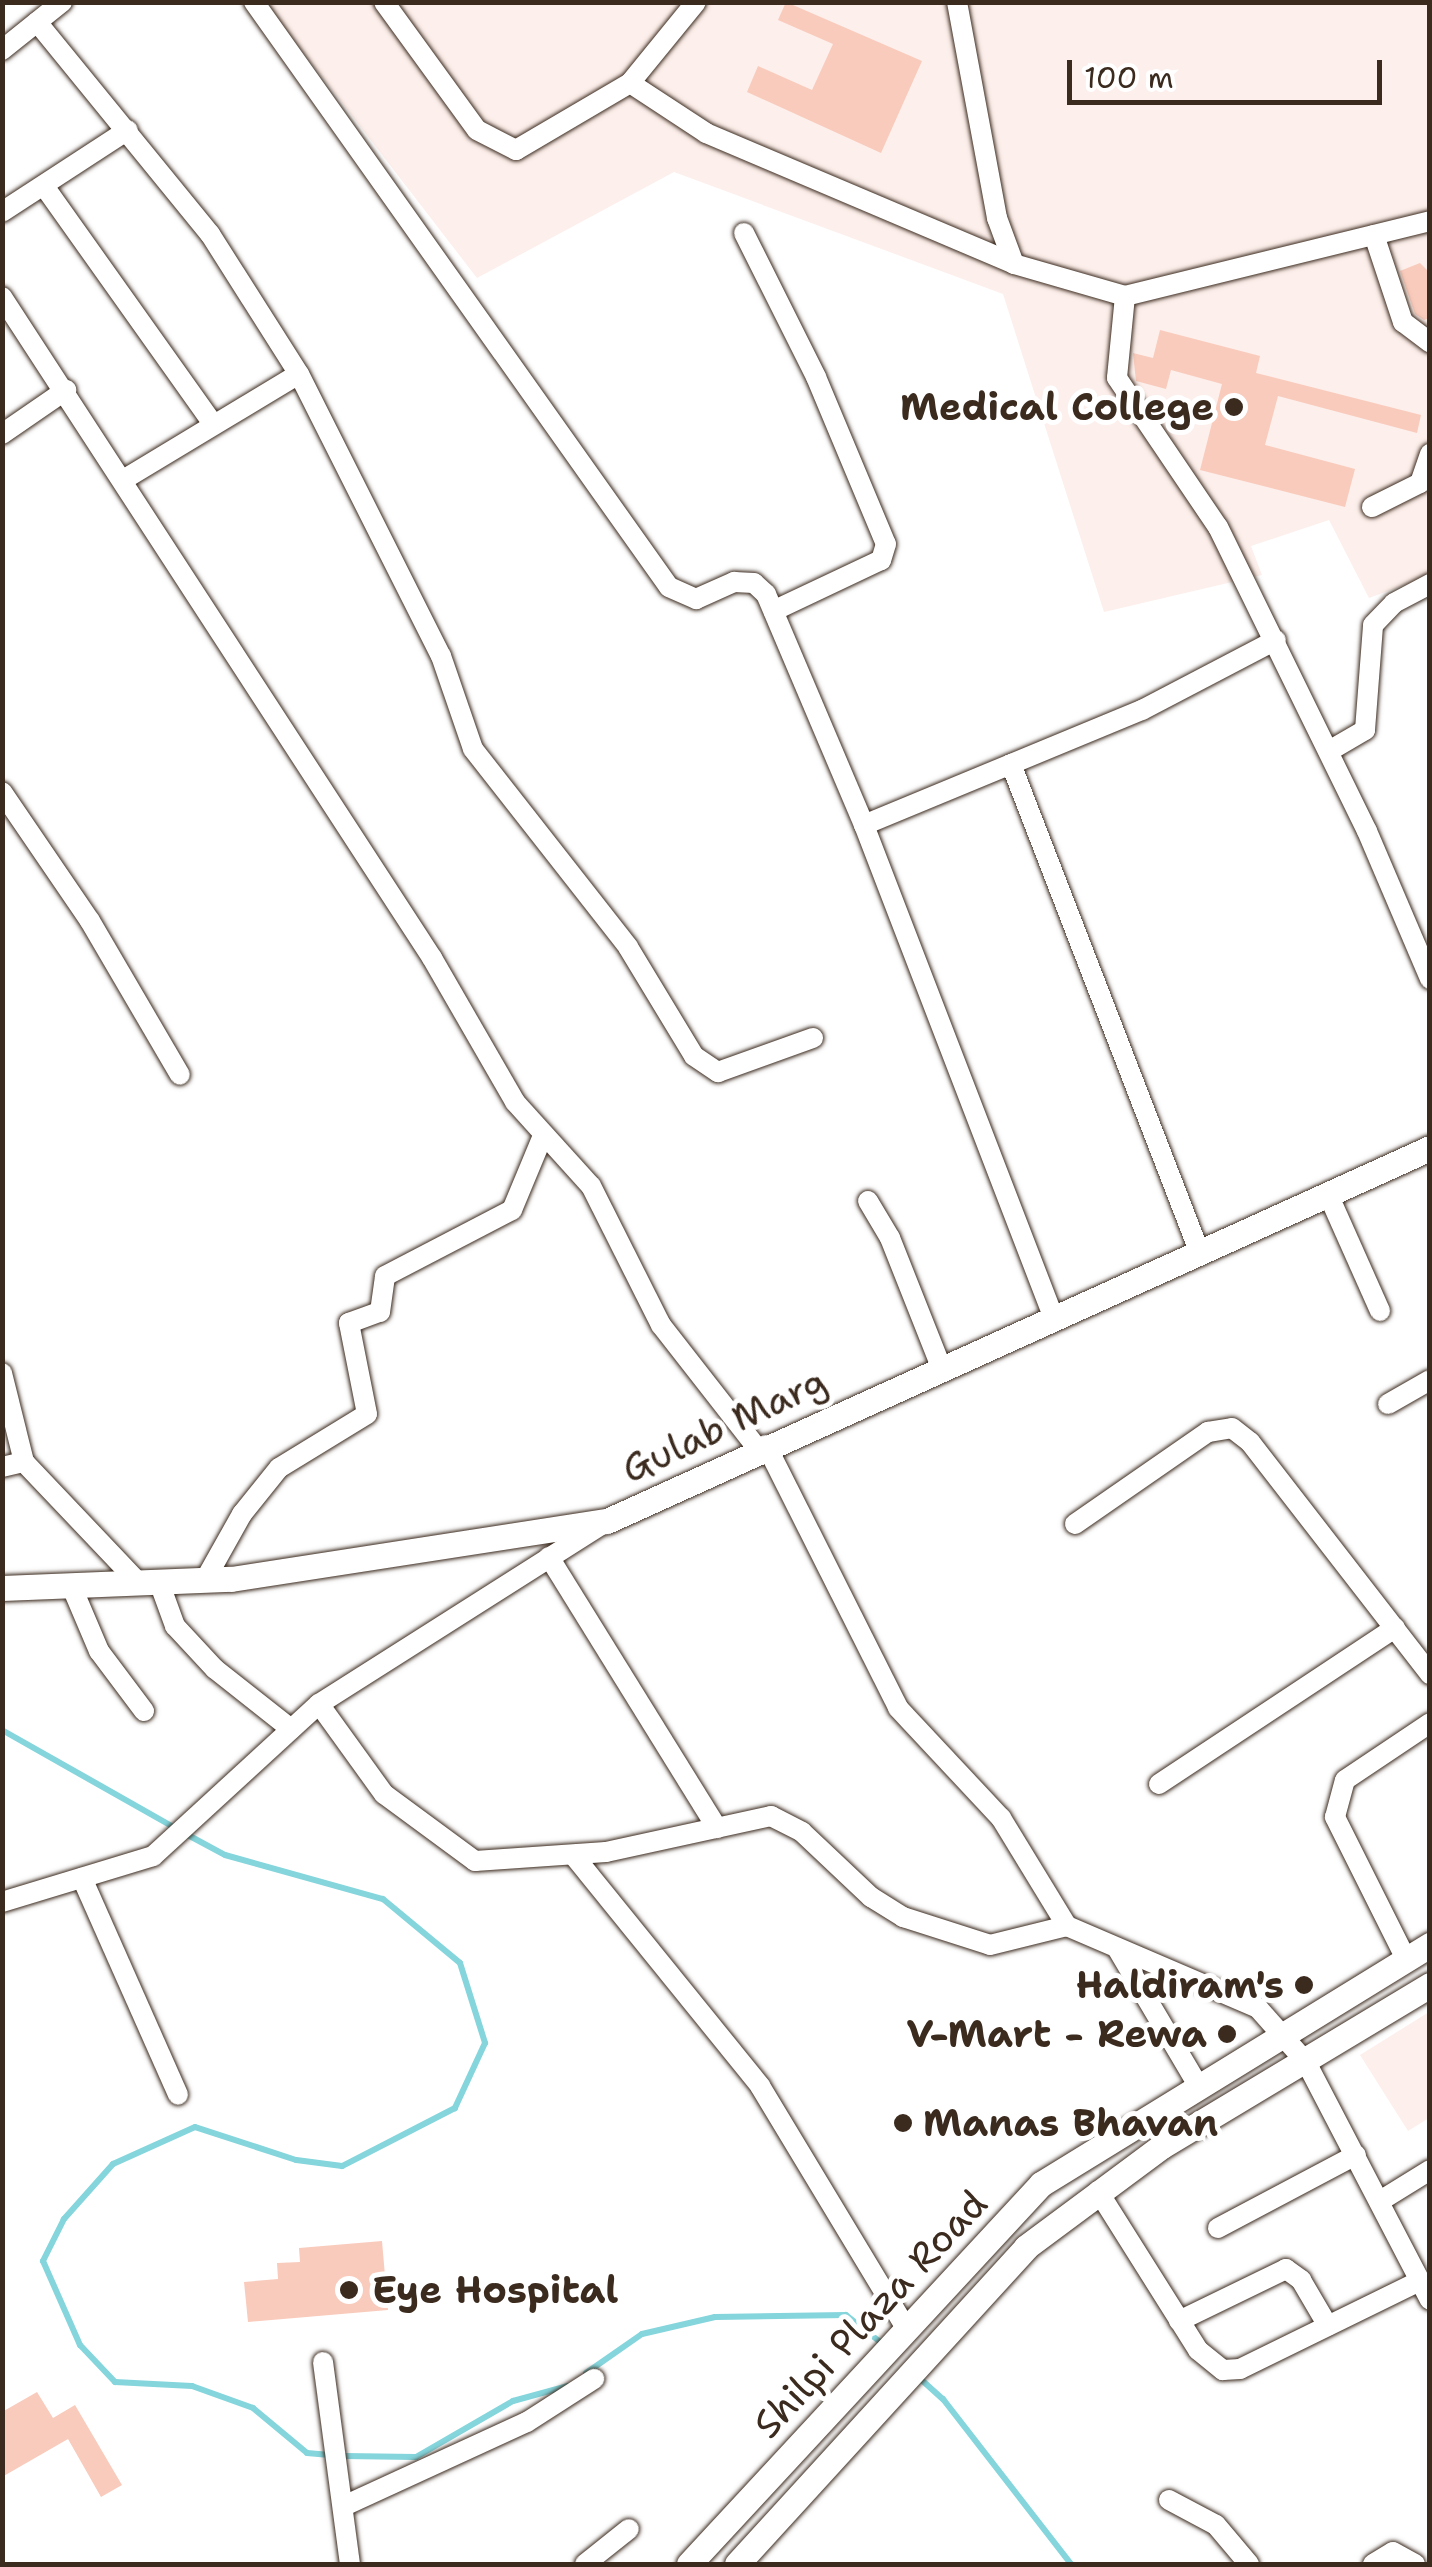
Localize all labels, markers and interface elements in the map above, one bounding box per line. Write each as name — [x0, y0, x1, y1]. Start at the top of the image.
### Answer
scale bar — [1072, 40, 1387, 102]
text: 100 m — [1084, 57, 1174, 98]
place label: Medical College — [900, 384, 1214, 430]
marker: Medical College — [1223, 396, 1245, 418]
street label: Gulab Marg — [615, 1358, 833, 1492]
place label: Haldiram's — [1076, 1962, 1284, 2008]
marker: Haldiram's — [1293, 1974, 1315, 1996]
place label: V-Mart - Rewa — [906, 2011, 1207, 2057]
marker: V-Mart - Rewa — [1216, 2023, 1238, 2045]
place label: Manas Bhavan — [923, 2100, 1218, 2146]
marker: Manas Bhavan — [892, 2112, 914, 2134]
street label: Shilpi Plaza Road — [744, 2181, 996, 2447]
place label: Eye Hospital — [372, 2267, 618, 2313]
marker: Eye Hospital — [336, 2277, 362, 2303]

